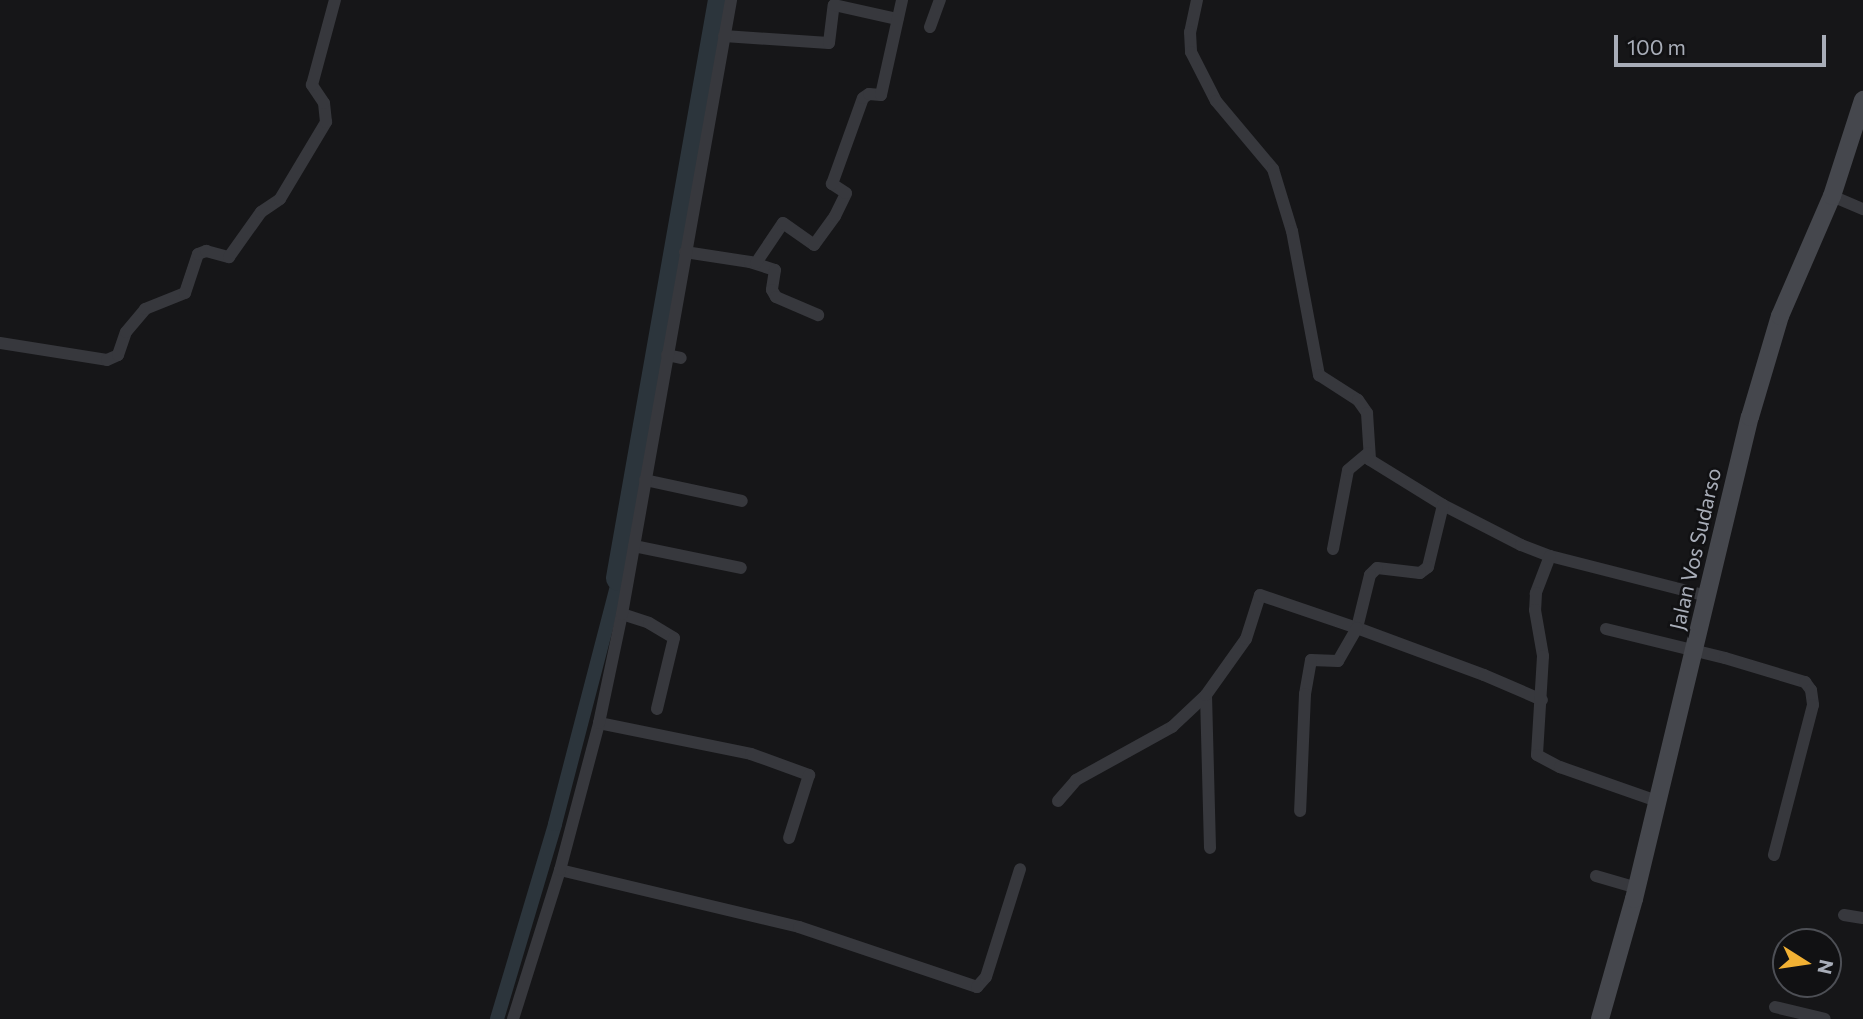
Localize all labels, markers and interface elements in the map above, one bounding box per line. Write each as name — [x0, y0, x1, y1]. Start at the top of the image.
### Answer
scale bar — [1618, 21, 1830, 65]
text: 100 m — [1627, 34, 1686, 59]
street label: Jalan Vos Sudarso — [1664, 465, 1726, 633]
north arrow — [1772, 928, 1842, 998]
text: N — [1813, 958, 1839, 976]

